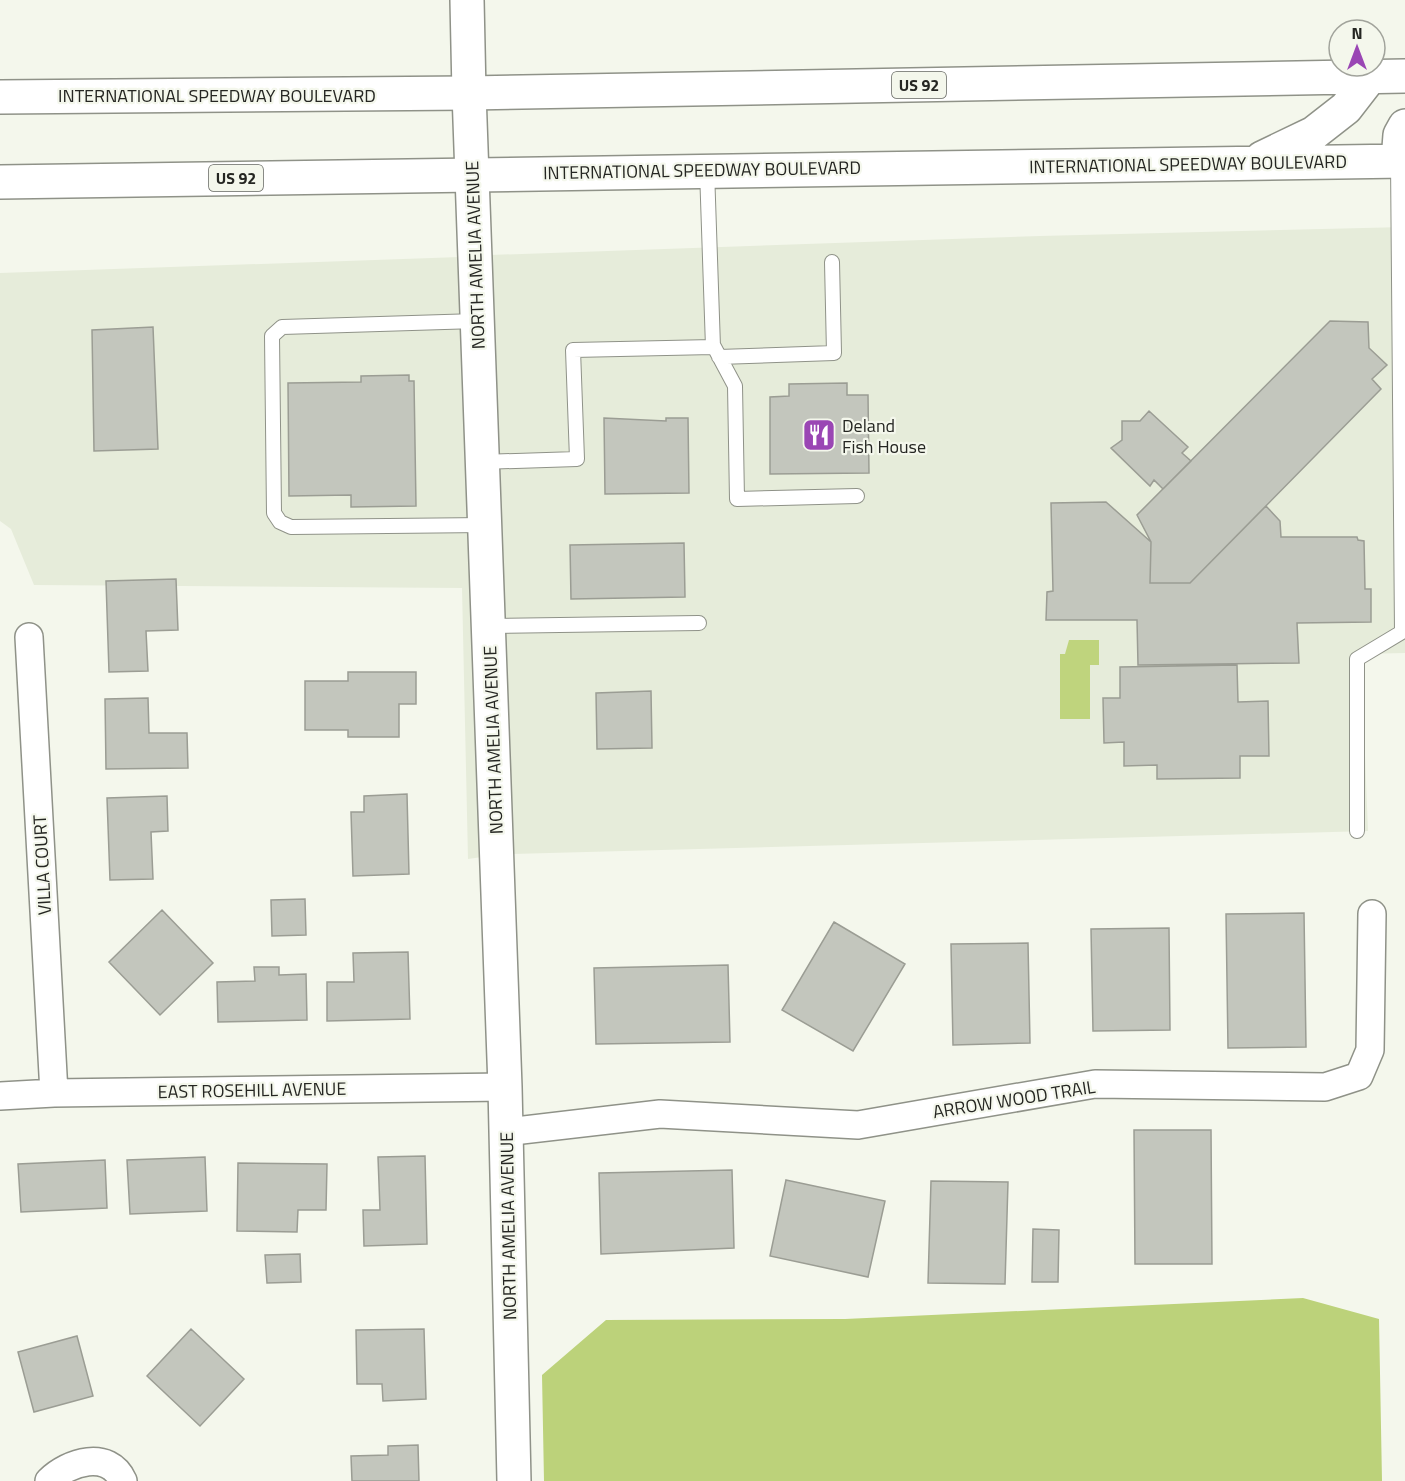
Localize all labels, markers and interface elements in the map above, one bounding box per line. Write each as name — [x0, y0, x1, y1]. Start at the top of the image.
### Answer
north arrow — [1327, 18, 1387, 78]
text: N — [1351, 21, 1363, 45]
road number: US 92 — [892, 72, 946, 98]
street label: INTERNATIONAL SPEEDWAY BOULEVARD — [58, 82, 376, 109]
street label: INTERNATIONAL SPEEDWAY BOULEVARD — [1029, 148, 1347, 180]
street label: INTERNATIONAL SPEEDWAY BOULEVARD — [543, 154, 861, 186]
street label: NORTH AMELIA AVENUE — [458, 160, 492, 350]
road number: US 92 — [209, 165, 263, 191]
place label: Deland Fish House — [842, 412, 926, 460]
restaurant icon: Deland Fish House — [801, 417, 837, 453]
street label: NORTH AMELIA AVENUE — [476, 645, 510, 835]
street label: VILLA COURT — [26, 814, 58, 916]
street label: ARROW WOOD TRAIL — [931, 1073, 1098, 1125]
street label: EAST ROSEHILL AVENUE — [157, 1075, 347, 1105]
street label: NORTH AMELIA AVENUE — [493, 1132, 523, 1320]

